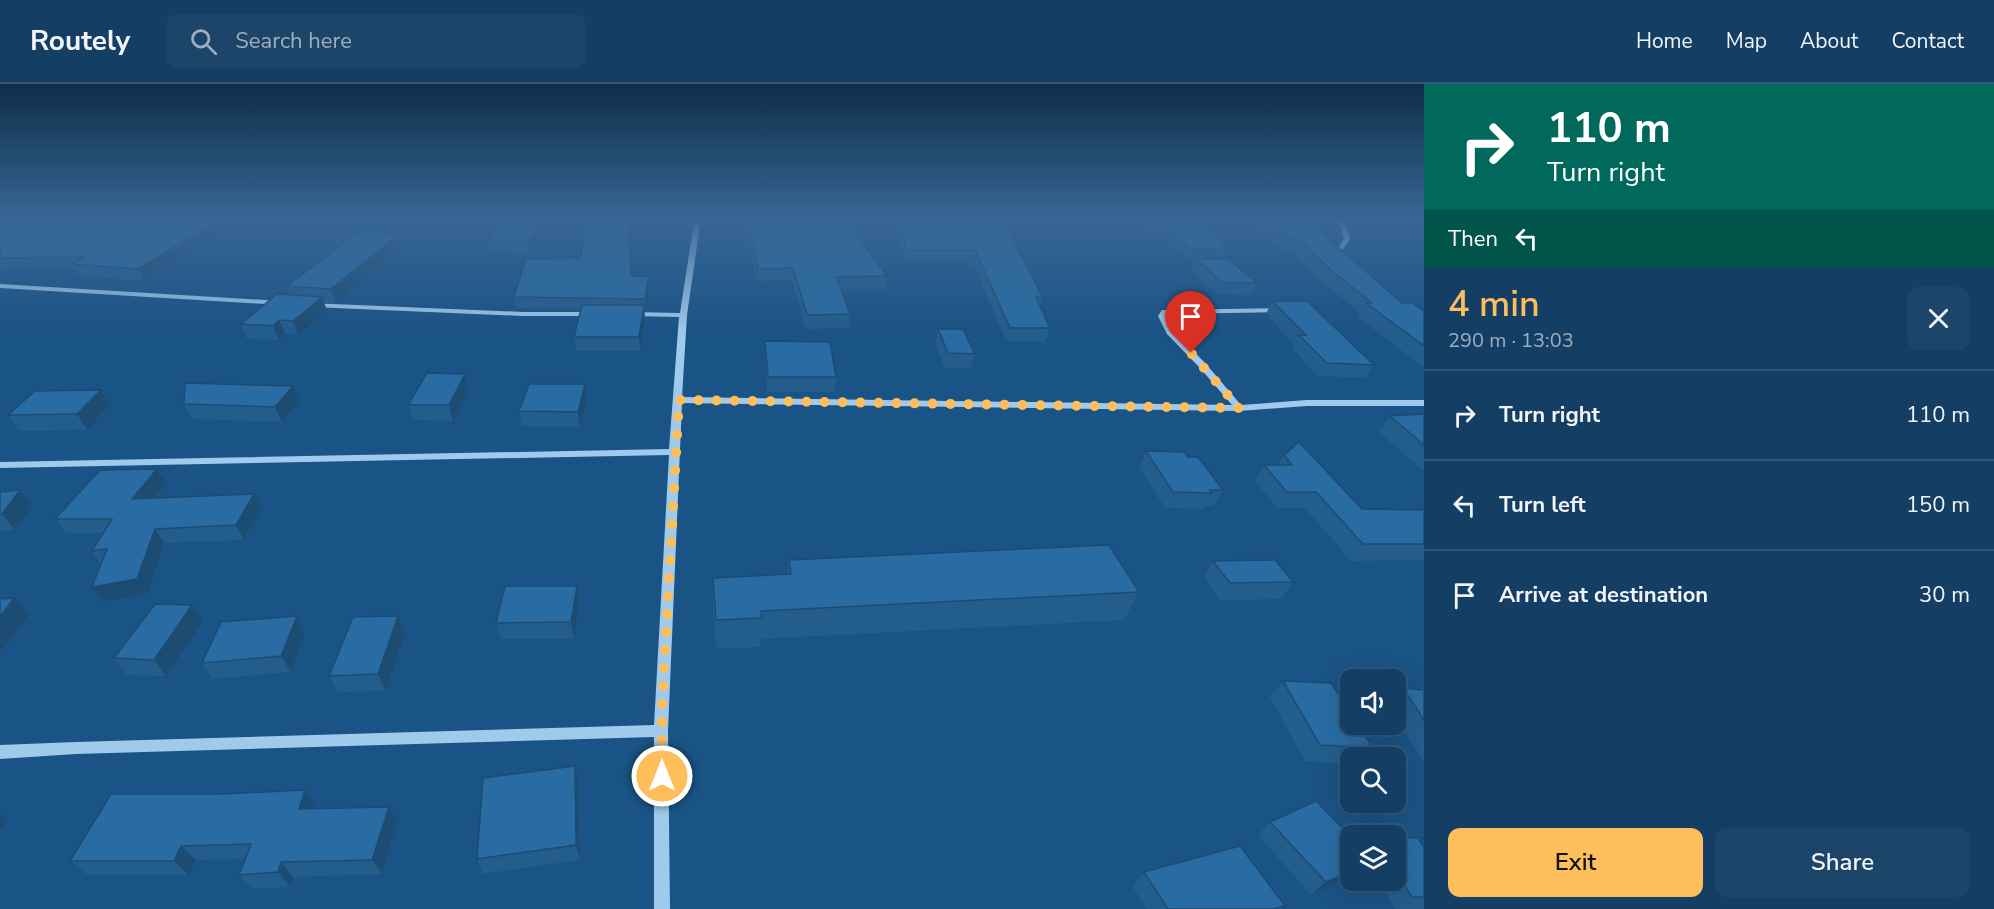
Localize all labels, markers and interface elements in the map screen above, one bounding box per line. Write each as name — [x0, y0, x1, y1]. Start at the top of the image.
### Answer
search box — [166, 14, 586, 68]
text: Routely — [30, 22, 130, 60]
icon: search — [187, 25, 220, 58]
text: Search here — [235, 26, 352, 56]
text: Home — [1636, 27, 1693, 55]
text: Map — [1726, 27, 1767, 55]
text: About — [1800, 27, 1858, 55]
text: Contact — [1891, 27, 1964, 55]
text: 110 m — [1547, 100, 1671, 157]
icon: right — [1448, 108, 1526, 186]
text: Turn right — [1547, 154, 1665, 191]
icon: left — [1510, 222, 1543, 255]
text: Then — [1448, 224, 1498, 254]
text: 4 min — [1448, 280, 1540, 329]
button: close — [1907, 287, 1970, 350]
pin — [1165, 291, 1216, 353]
icon: arrive — [1174, 300, 1207, 333]
text: 290 m · 13:03 — [1448, 327, 1574, 354]
icon: right — [1448, 399, 1481, 432]
text: Turn right — [1499, 400, 1600, 430]
text: 110 m — [1906, 400, 1970, 430]
icon: left — [1448, 489, 1481, 522]
text: Turn left — [1499, 490, 1586, 520]
text: 150 m — [1906, 490, 1970, 520]
icon: arrive — [1448, 579, 1481, 612]
text: Arrive at destination — [1499, 580, 1708, 610]
text: 30 m — [1919, 580, 1970, 610]
map controls — [1340, 669, 1406, 891]
button: sound — [1340, 669, 1406, 735]
position arrow — [630, 744, 694, 808]
button: search — [1340, 747, 1406, 813]
button: layers — [1340, 825, 1406, 891]
button: Exit — [1448, 828, 1703, 897]
button: Share — [1715, 828, 1970, 897]

